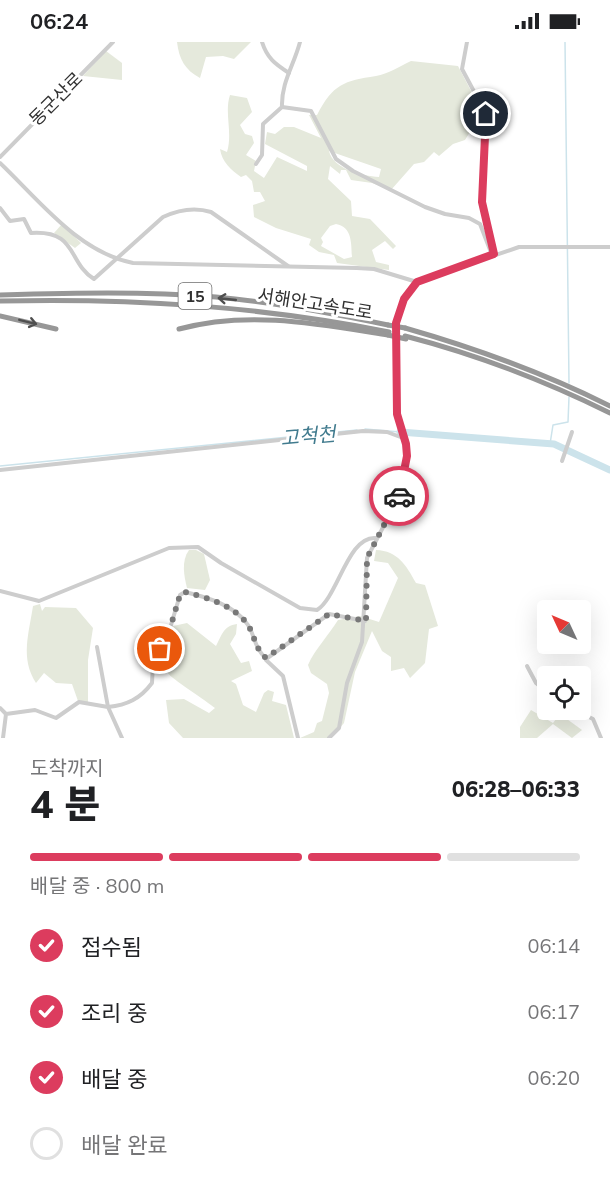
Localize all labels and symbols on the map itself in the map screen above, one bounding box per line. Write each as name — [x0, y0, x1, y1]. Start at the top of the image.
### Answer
street label: 동군산로 — [24, 67, 87, 130]
pin — [460, 88, 511, 139]
road number: 15 — [178, 283, 212, 309]
street label: 서해안고속도로 — [256, 283, 374, 324]
one-way arrow — [218, 293, 238, 304]
one-way arrow — [18, 317, 37, 329]
water label: 고척천 — [279, 420, 339, 450]
courier — [369, 466, 429, 526]
north arrow — [537, 600, 591, 654]
pin — [134, 623, 185, 674]

